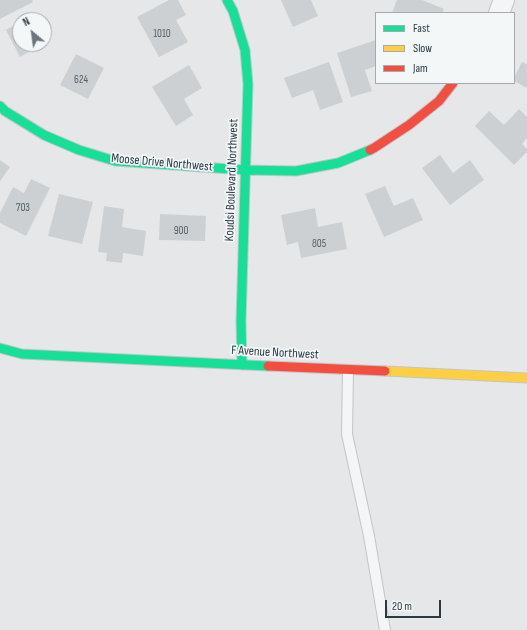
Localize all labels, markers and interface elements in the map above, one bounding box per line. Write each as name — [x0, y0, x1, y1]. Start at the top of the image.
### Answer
north arrow — [12, 12, 52, 52]
legend — [375, 12, 515, 84]
text: N — [21, 15, 32, 29]
text: Fast — [413, 21, 430, 36]
house number: 1010 — [153, 27, 171, 41]
text: Slow — [413, 41, 432, 56]
text: Jam — [413, 61, 428, 76]
house number: 624 — [74, 73, 88, 87]
street label: Koudsi Boulevard Northwest — [222, 118, 242, 242]
street label: Moose Drive Northwest — [111, 151, 213, 175]
house number: 703 — [16, 201, 30, 215]
house number: 900 — [174, 224, 188, 238]
house number: 805 — [312, 237, 326, 251]
street label: F Avenue Northwest — [231, 343, 319, 363]
scale bar — [387, 592, 443, 618]
text: 20 m — [392, 599, 412, 614]

